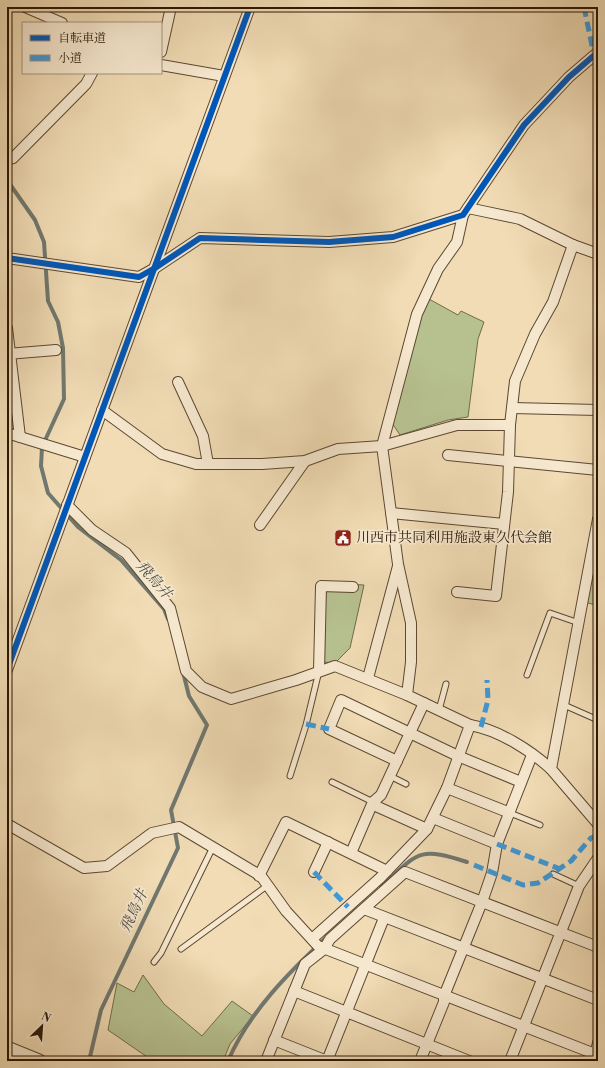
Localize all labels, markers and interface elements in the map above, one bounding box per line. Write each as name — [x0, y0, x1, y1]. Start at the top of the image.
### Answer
legend — [22, 22, 162, 74]
text: 自転車道 — [58, 31, 106, 46]
text: 小道 — [58, 51, 82, 66]
public building icon: 川西市共同利用施設東久代会館 — [333, 528, 353, 548]
place label: 川西市共同利用施設東久代会館 — [356, 529, 552, 547]
water label: 飛鳥井 — [132, 557, 177, 605]
water label: 飛鳥井 — [116, 885, 153, 935]
north arrow — [22, 1006, 62, 1046]
text: N — [39, 1010, 53, 1026]

